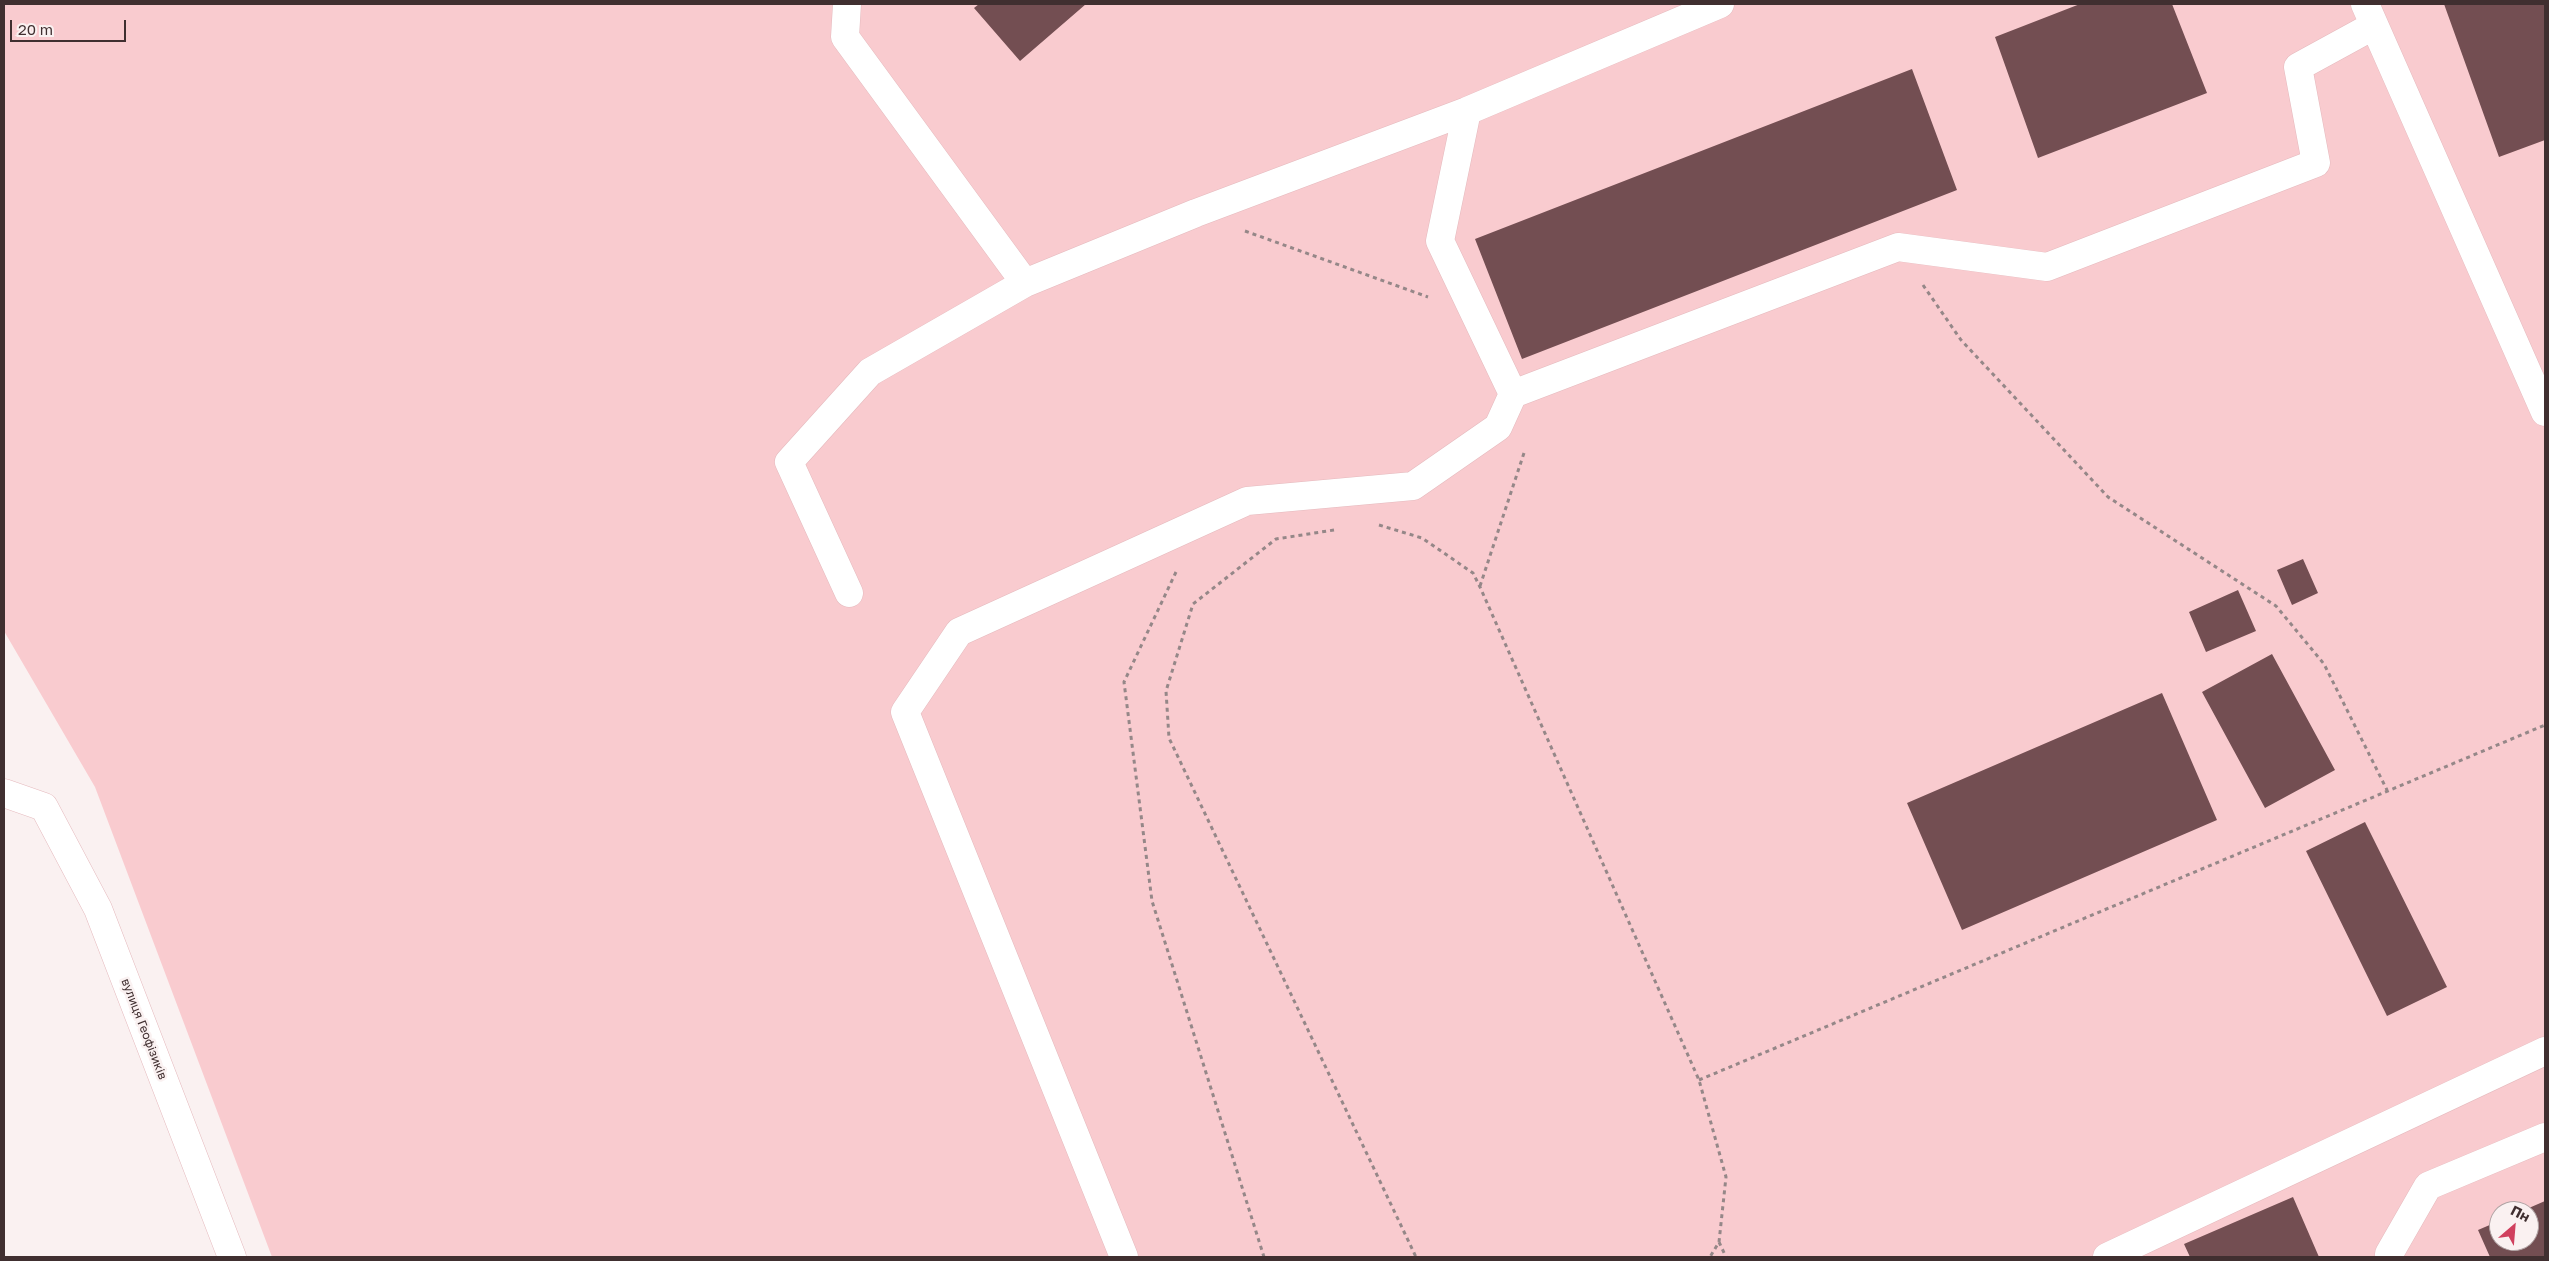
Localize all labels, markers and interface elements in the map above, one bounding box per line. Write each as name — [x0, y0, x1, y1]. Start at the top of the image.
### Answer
scale bar — [12, 10, 129, 42]
text: 20 m — [18, 20, 53, 38]
street label: вулиця Геофізиків — [118, 977, 170, 1081]
north arrow — [2489, 1201, 2539, 1251]
text: Пн — [2508, 1201, 2533, 1225]

